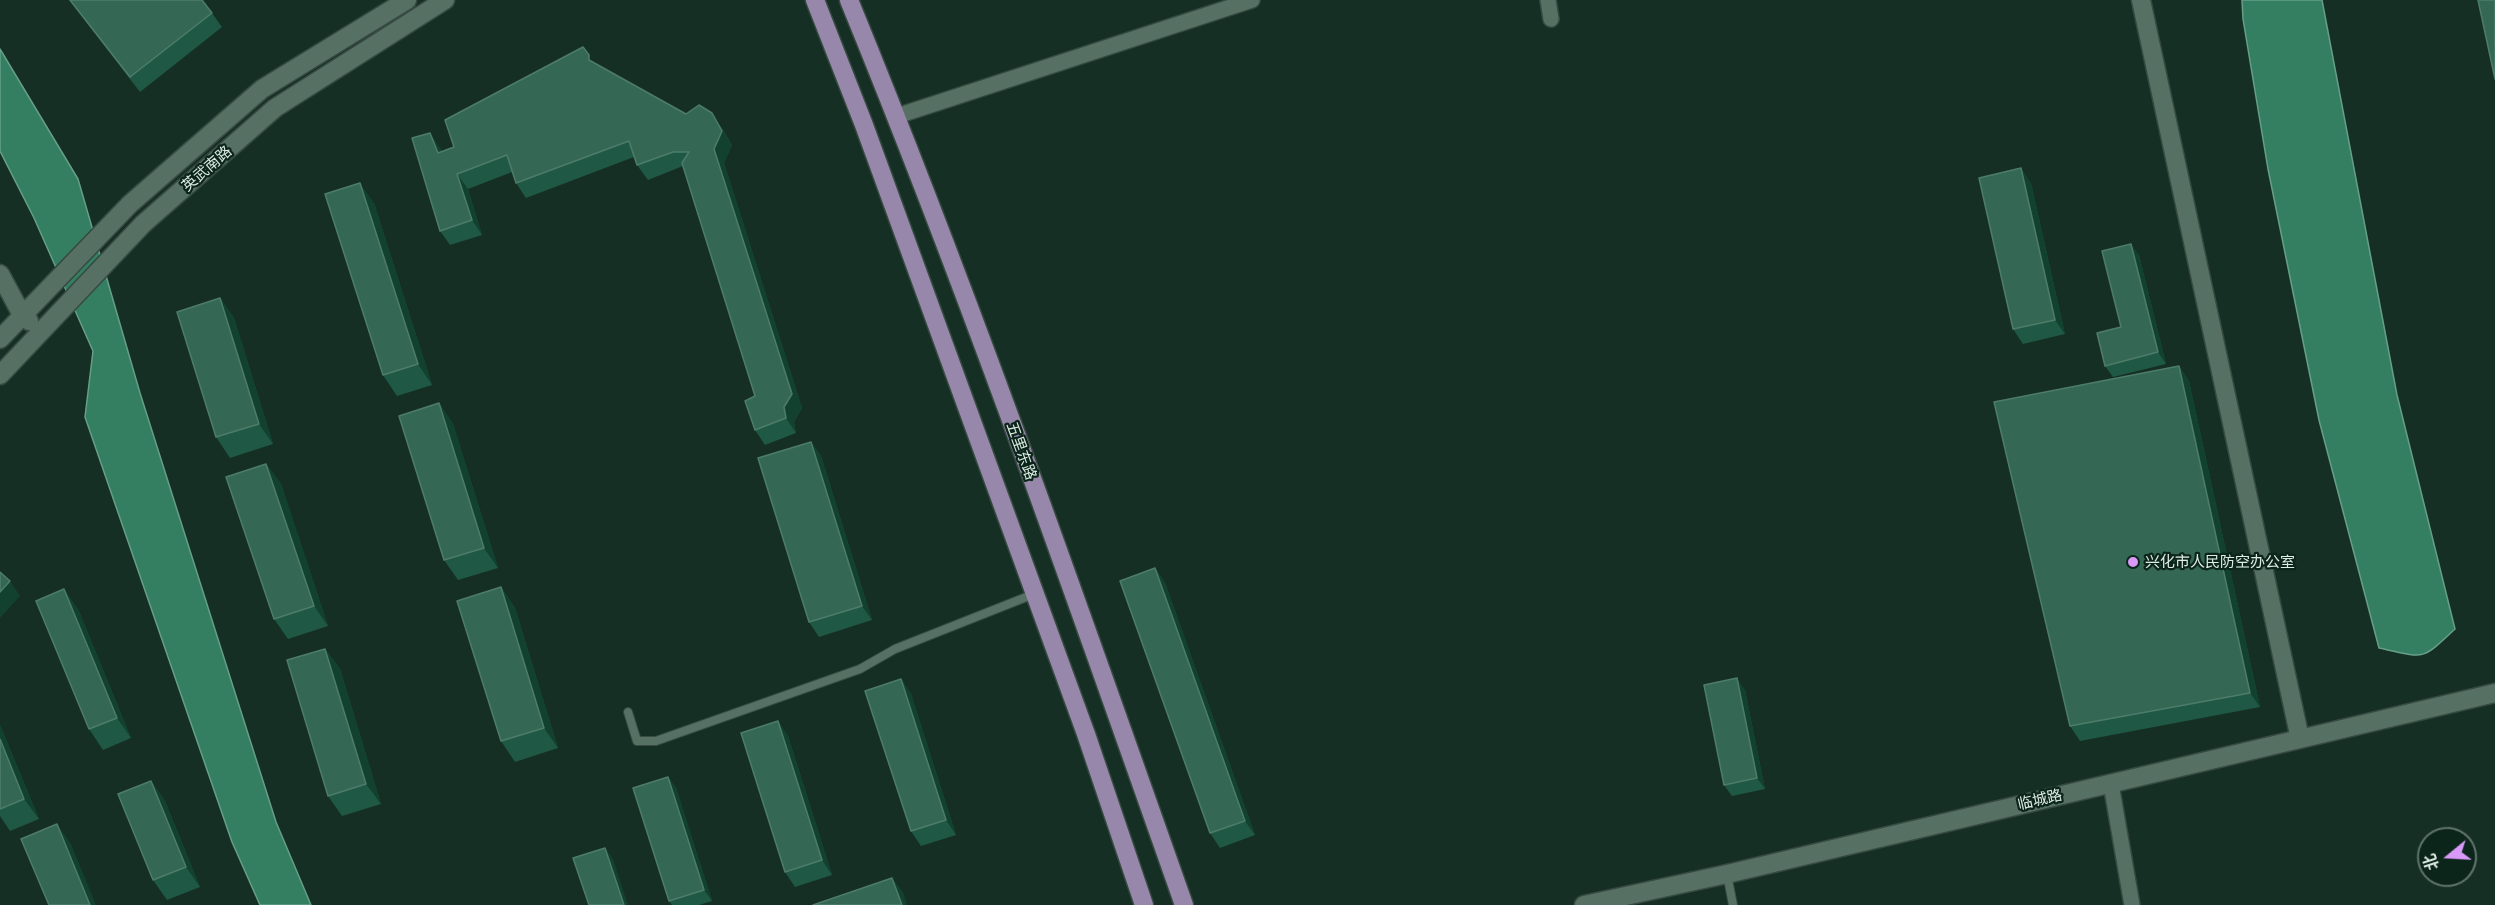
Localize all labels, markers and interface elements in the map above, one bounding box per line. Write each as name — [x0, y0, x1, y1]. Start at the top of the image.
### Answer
street label: 英武南路 — [178, 143, 236, 195]
street label: 五里东路 — [1002, 420, 1040, 482]
place label: 兴化市人民防空办公室 — [2145, 553, 2295, 571]
marker: 兴化市人民防空办公室 — [2126, 555, 2140, 569]
street label: 临城路 — [2016, 786, 2064, 814]
north arrow — [2417, 827, 2477, 887]
text: 北 — [2420, 852, 2443, 873]

